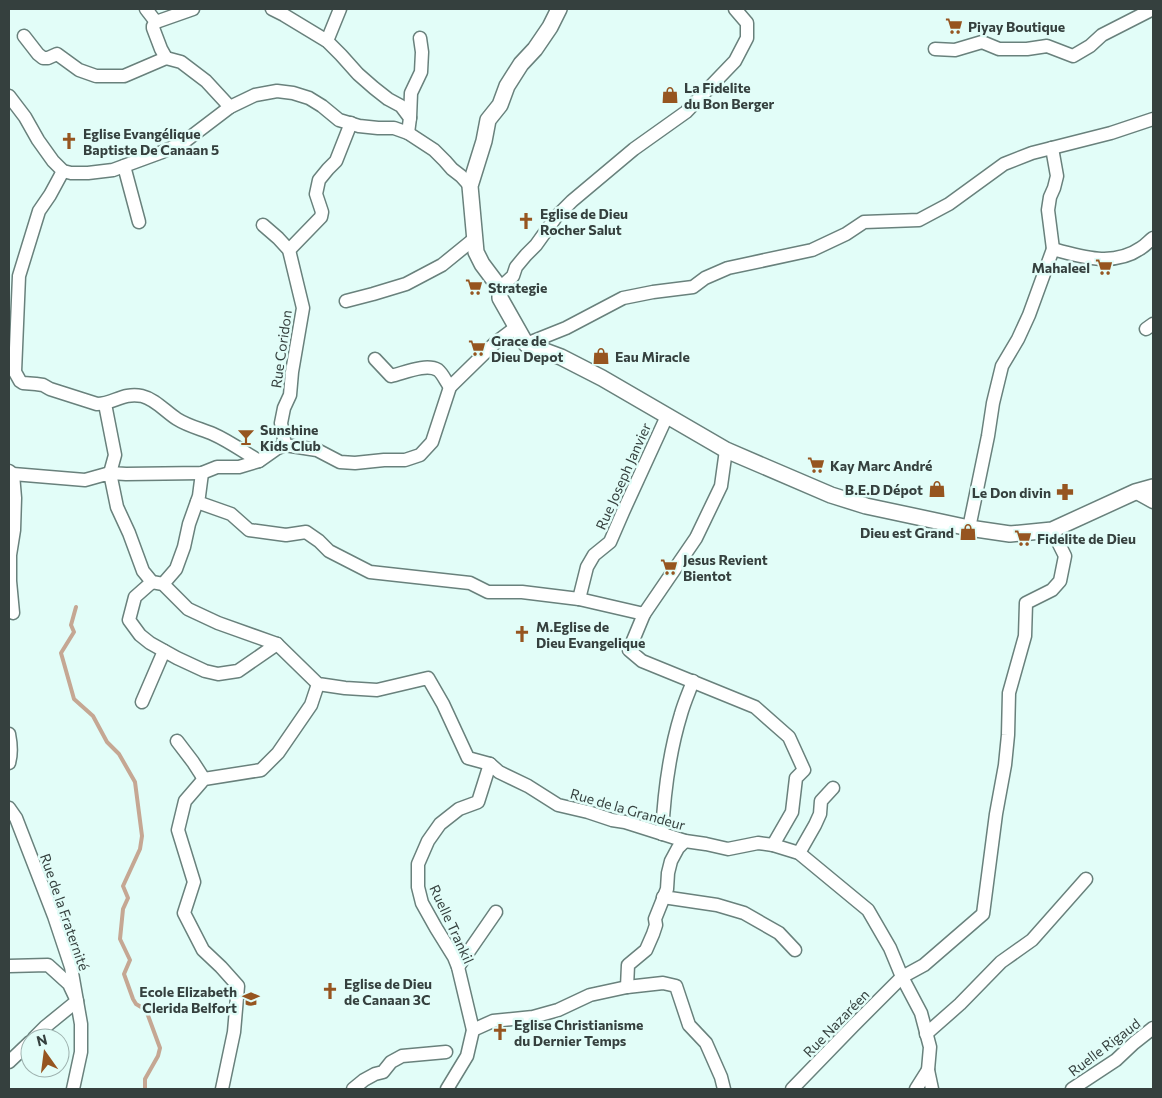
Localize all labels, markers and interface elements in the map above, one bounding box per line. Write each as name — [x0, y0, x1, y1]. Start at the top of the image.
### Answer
supermarket icon: Piyay Boutique — [944, 16, 964, 36]
place label: Piyay Boutique — [968, 18, 1065, 35]
place label: La Fidelite du Bon Berger — [684, 79, 775, 112]
shop icon: La Fidelite du Bon Berger — [660, 85, 680, 105]
place label: Eglise Evangélique Baptiste De Canaan 5 — [83, 125, 219, 158]
church icon: Eglise Evangélique Baptiste De Canaan 5 — [59, 131, 79, 151]
place label: Eglise de Dieu Rocher Salut — [540, 205, 628, 238]
church icon: Eglise de Dieu Rocher Salut — [516, 211, 536, 231]
supermarket icon: Mahaleel — [1094, 257, 1114, 277]
place label: Mahaleel — [1031, 259, 1090, 276]
supermarket icon: Strategie — [464, 277, 484, 297]
place label: Strategie — [488, 279, 547, 296]
street label: Rue Coridon — [267, 309, 295, 389]
place label: Grace de Dieu Depot — [491, 332, 563, 365]
supermarket icon: Grace de Dieu Depot — [467, 338, 487, 358]
shop icon: Eau Miracle — [591, 346, 611, 366]
place label: Eau Miracle — [615, 348, 690, 365]
street label: Rue Joseph Janvier — [592, 420, 654, 532]
place label: Sunshine Kids Club — [260, 421, 321, 454]
bar icon: Sunshine Kids Club — [236, 427, 256, 447]
supermarket icon: Kay Marc André — [806, 455, 826, 475]
place label: Kay Marc André — [830, 457, 932, 474]
shop icon: B.E.D Dépot — [927, 479, 947, 499]
place label: B.E.D Dépot — [845, 481, 923, 498]
pharmacy icon: Le Don divin — [1055, 482, 1075, 502]
place label: Le Don divin — [972, 484, 1051, 501]
shop icon: Dieu est Grand — [958, 522, 978, 542]
place label: Dieu est Grand — [860, 524, 954, 541]
supermarket icon: Fidelite de Dieu — [1013, 528, 1033, 548]
place label: Fidelite de Dieu — [1037, 530, 1136, 547]
place label: Jesus Revient Bientot — [683, 551, 768, 584]
supermarket icon: Jesus Revient Bientot — [659, 557, 679, 577]
place label: M.Eglise de Dieu Evangelique — [536, 618, 645, 651]
church icon: M.Eglise de Dieu Evangelique — [512, 624, 532, 644]
street label: Rue de la Grandeur — [569, 784, 688, 834]
street label: Rue de la Fraternité — [37, 851, 93, 973]
street label: Ruelle Trankil — [426, 882, 478, 966]
place label: Eglise de Dieu de Canaan 3C — [344, 975, 432, 1008]
church icon: Eglise de Dieu de Canaan 3C — [320, 981, 340, 1001]
place label: Ecole Elizabeth Clerida Belfort — [139, 983, 237, 1016]
street label: Rue Nazaréen — [799, 986, 873, 1060]
school or university icon: Ecole Elizabeth Clerida Belfort — [241, 989, 261, 1009]
street label: Ruelle Rigaud — [1065, 1015, 1143, 1079]
place label: Eglise Christianisme du Dernier Temps — [514, 1016, 643, 1049]
church icon: Eglise Christianisme du Dernier Temps — [490, 1022, 510, 1042]
north arrow — [20, 1028, 70, 1078]
text: N — [35, 1030, 49, 1049]

